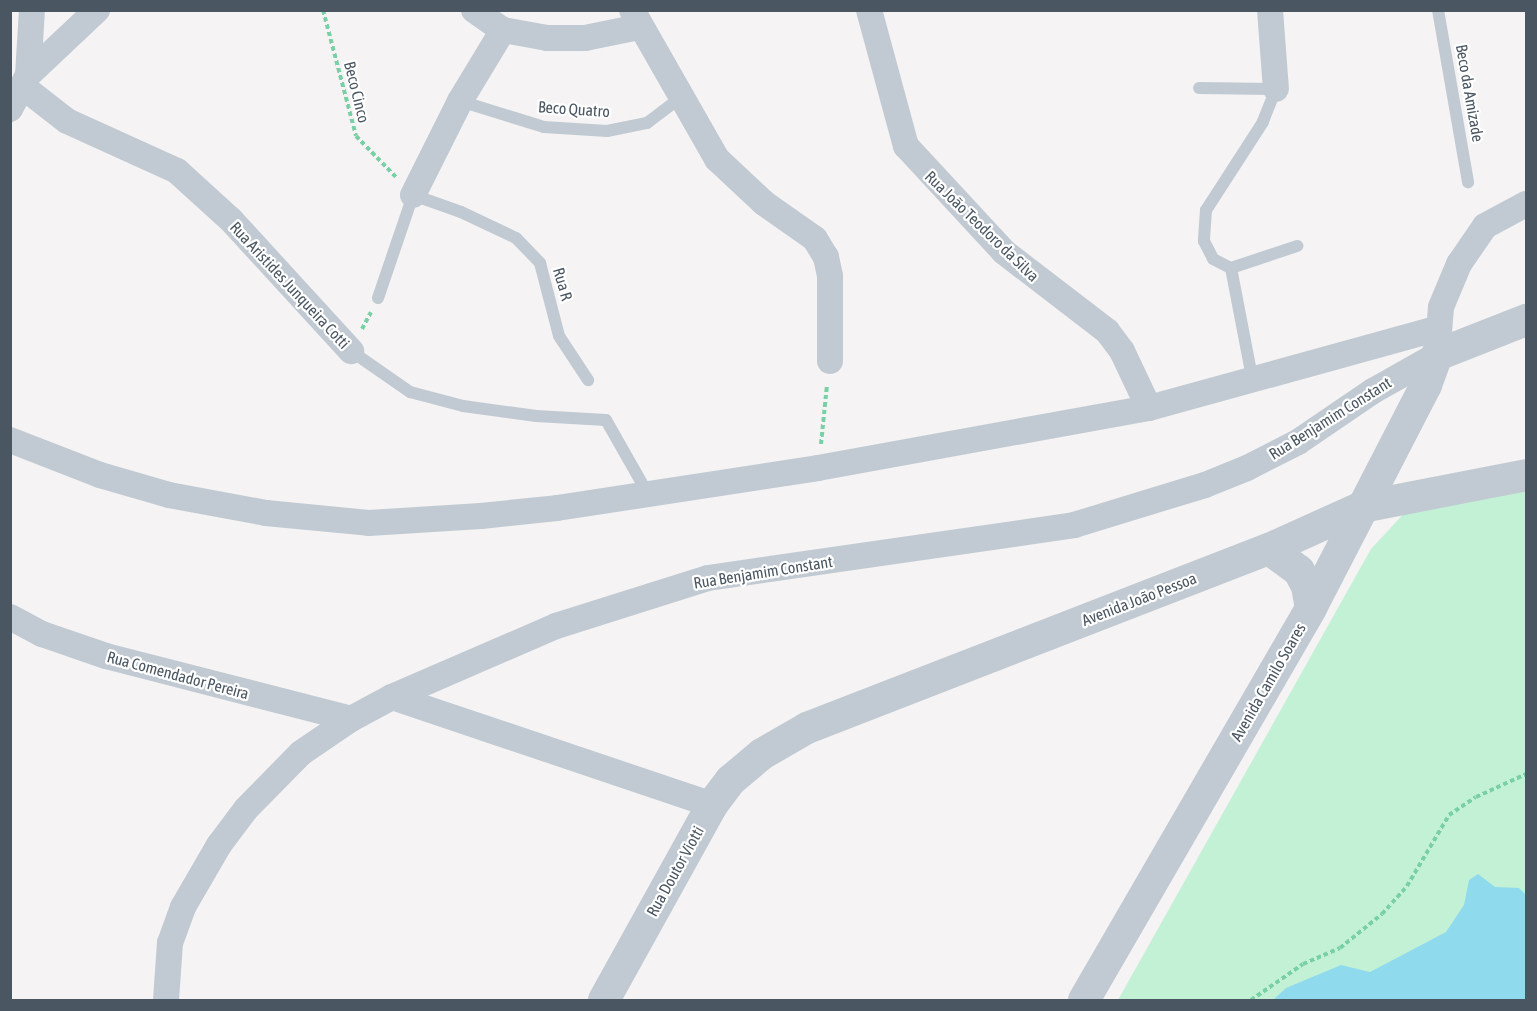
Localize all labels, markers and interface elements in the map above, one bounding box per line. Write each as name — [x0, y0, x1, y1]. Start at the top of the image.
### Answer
street label: Beco da Amizade — [1452, 43, 1488, 143]
street label: Beco Cinco — [340, 59, 374, 125]
street label: Beco Quatro — [538, 97, 610, 121]
street label: Rua João Teodoro da Silva — [921, 167, 1043, 285]
street label: Rua Aristides Junqueira Cotti — [226, 217, 354, 353]
street label: Rua R — [549, 265, 577, 303]
street label: Rua Benjamim Constant — [1265, 373, 1395, 463]
street label: Rua Benjamim Constant — [692, 552, 834, 592]
street label: Avenida João Pessoa — [1079, 568, 1199, 630]
street label: Avenida Camilo Soares — [1226, 620, 1310, 744]
street label: Rua Comendador Pereira — [105, 647, 251, 703]
street label: Rua Doutor Viotti — [642, 822, 708, 920]

